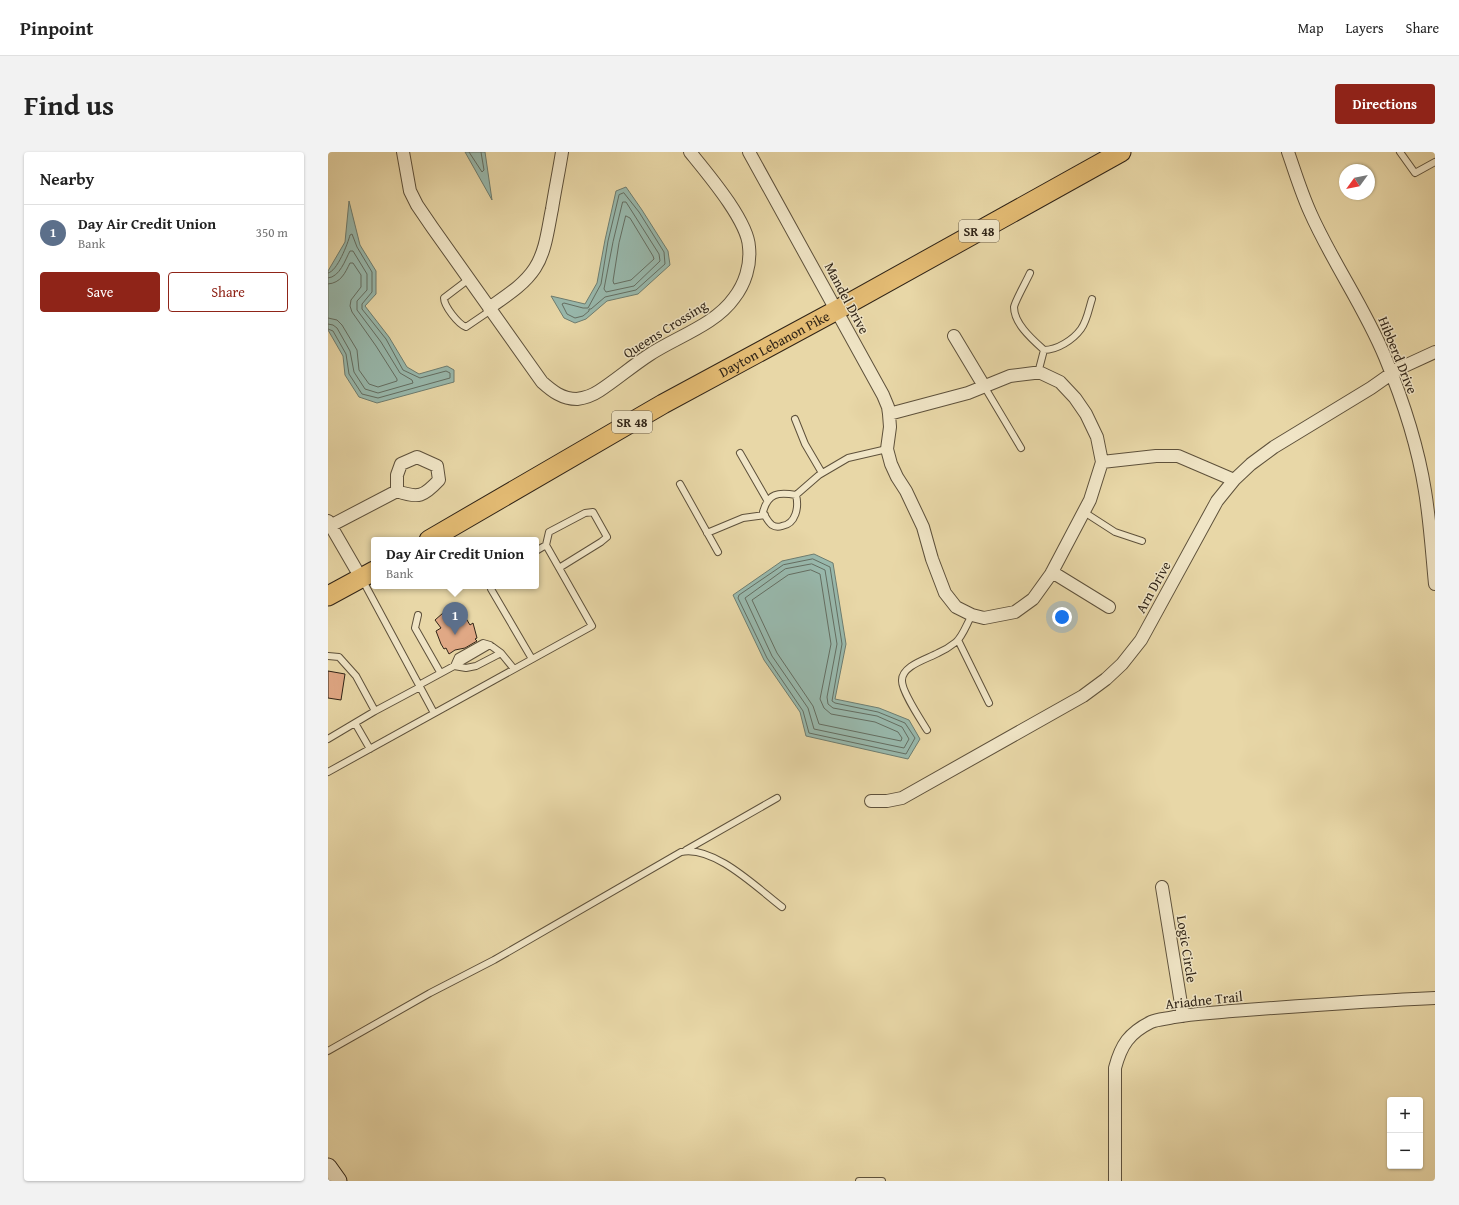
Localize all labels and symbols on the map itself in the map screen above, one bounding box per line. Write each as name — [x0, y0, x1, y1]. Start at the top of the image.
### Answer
north arrow — [1339, 164, 1375, 200]
road number: SR 48 — [959, 220, 999, 242]
street label: Mandel Drive — [820, 259, 874, 338]
street label: Queens Crossing — [619, 295, 711, 363]
street label: Dayton Lebanon Pike — [715, 306, 834, 382]
street label: Hibberd Drive — [1373, 313, 1423, 397]
road number: SR 48 — [612, 411, 652, 433]
street label: Arn Drive — [1131, 557, 1176, 617]
pin: 1 — [442, 602, 468, 635]
your location — [1052, 607, 1072, 627]
street label: Logic Circle — [1172, 914, 1202, 984]
street label: Ariadne Trail — [1164, 986, 1244, 1014]

